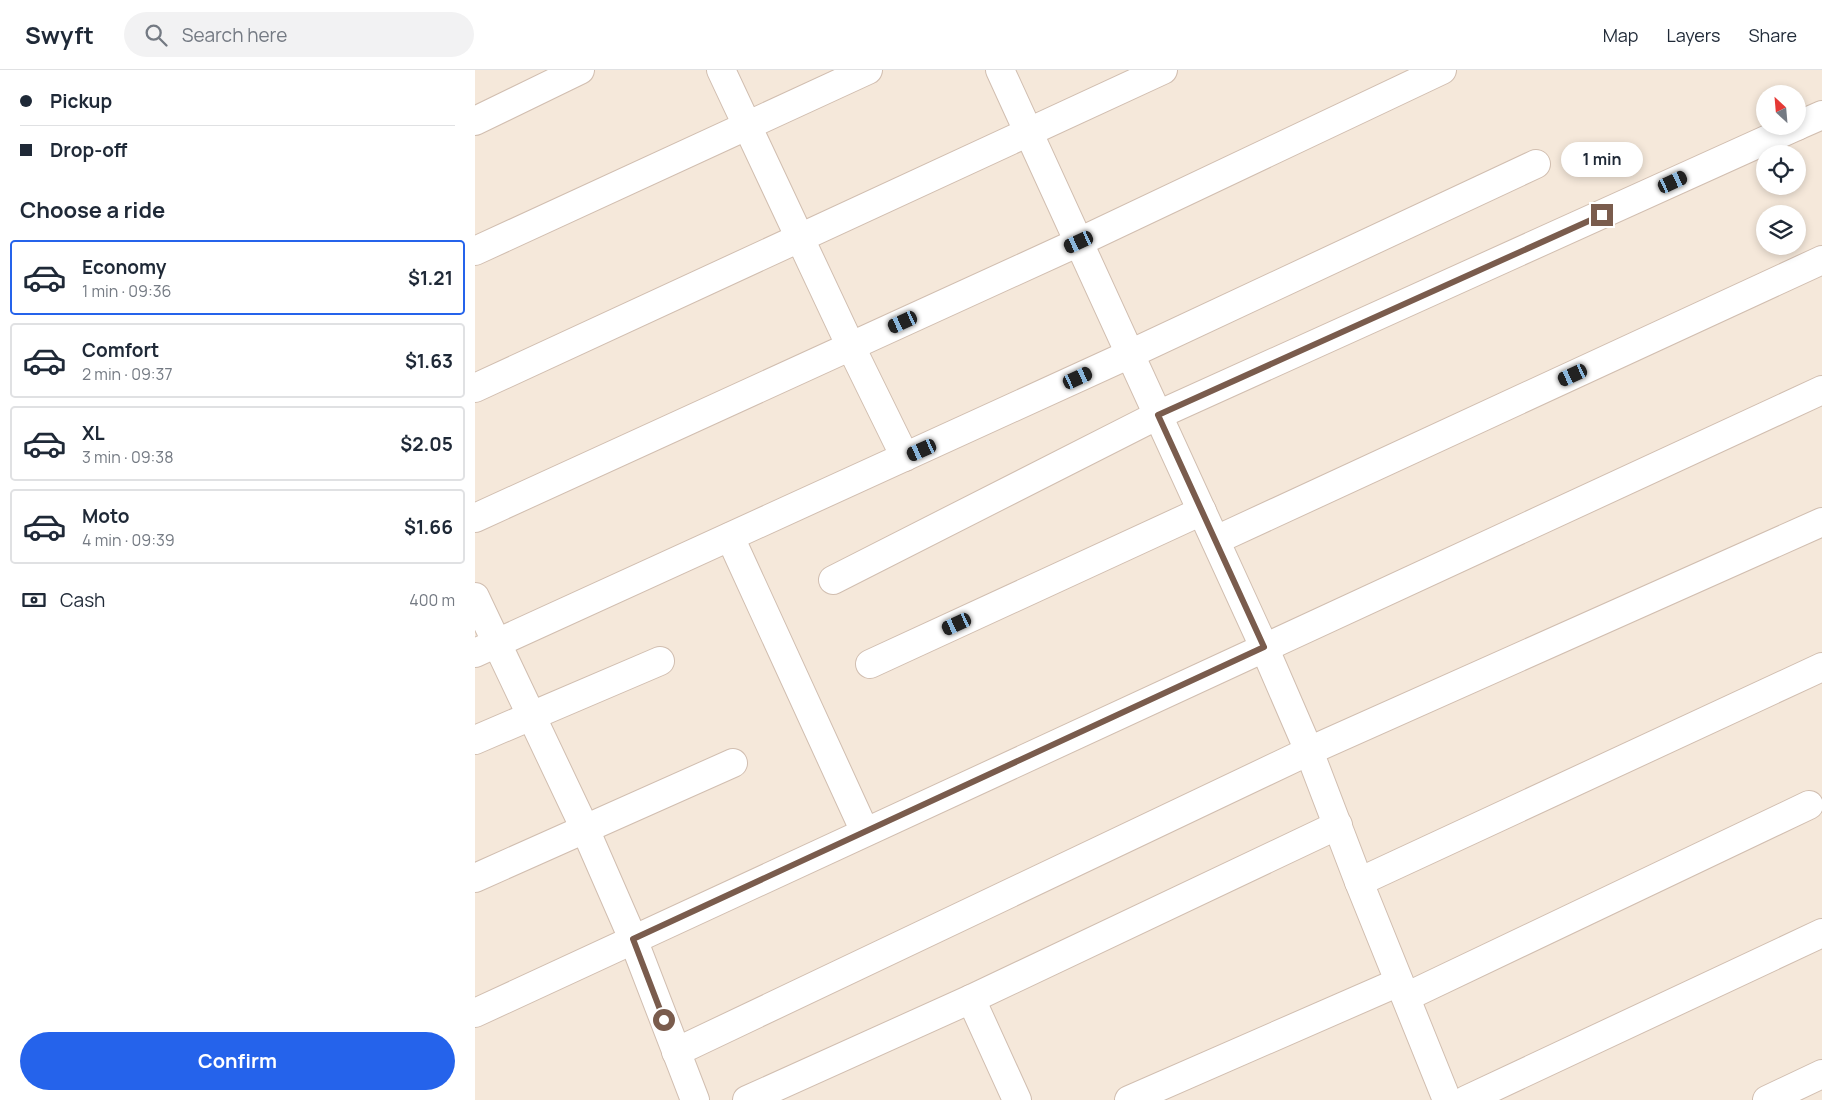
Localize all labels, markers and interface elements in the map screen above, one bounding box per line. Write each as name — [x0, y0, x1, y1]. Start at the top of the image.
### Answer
search box — [124, 12, 474, 57]
text: Swyft — [25, 18, 94, 51]
icon: search — [142, 21, 170, 49]
text: Search here — [182, 22, 287, 48]
text: Map — [1603, 23, 1638, 47]
text: Layers — [1666, 23, 1720, 47]
text: Share — [1748, 23, 1797, 47]
north arrow — [1756, 85, 1806, 135]
map controls — [1756, 85, 1806, 255]
text: Pickup — [50, 88, 112, 114]
text: Drop-off — [50, 137, 127, 163]
callout: 1 min — [1561, 142, 1643, 178]
button: locate — [1756, 145, 1806, 195]
text: 1 min — [1582, 148, 1622, 170]
car — [1656, 169, 1689, 195]
text: Choose a ride — [20, 195, 165, 225]
route end — [1591, 204, 1613, 226]
button: layers — [1756, 205, 1806, 255]
car — [1062, 229, 1095, 255]
text: Economy — [82, 254, 166, 280]
icon: car — [22, 255, 67, 300]
text: $1.21 — [408, 265, 453, 291]
text: 1 min · 09:36 — [82, 280, 172, 302]
car — [886, 309, 919, 335]
text: Comfort — [82, 337, 159, 363]
icon: car — [22, 338, 67, 383]
text: $1.63 — [405, 348, 453, 374]
car — [1556, 362, 1589, 388]
text: 2 min · 09:37 — [82, 363, 173, 385]
car — [1061, 365, 1094, 391]
text: XL — [82, 420, 105, 446]
icon: car — [22, 421, 67, 466]
text: $2.05 — [400, 431, 453, 457]
car — [905, 437, 938, 463]
text: 3 min · 09:38 — [82, 446, 174, 468]
text: Moto — [82, 503, 129, 529]
icon: car — [22, 504, 67, 549]
text: $1.66 — [404, 514, 453, 540]
text: 4 min · 09:39 — [82, 529, 175, 551]
icon: cash — [20, 586, 48, 614]
text: Cash — [60, 587, 105, 613]
text: 400 m — [409, 589, 455, 611]
car — [940, 611, 973, 637]
route start — [653, 1009, 675, 1031]
button: Confirm — [20, 1032, 455, 1090]

